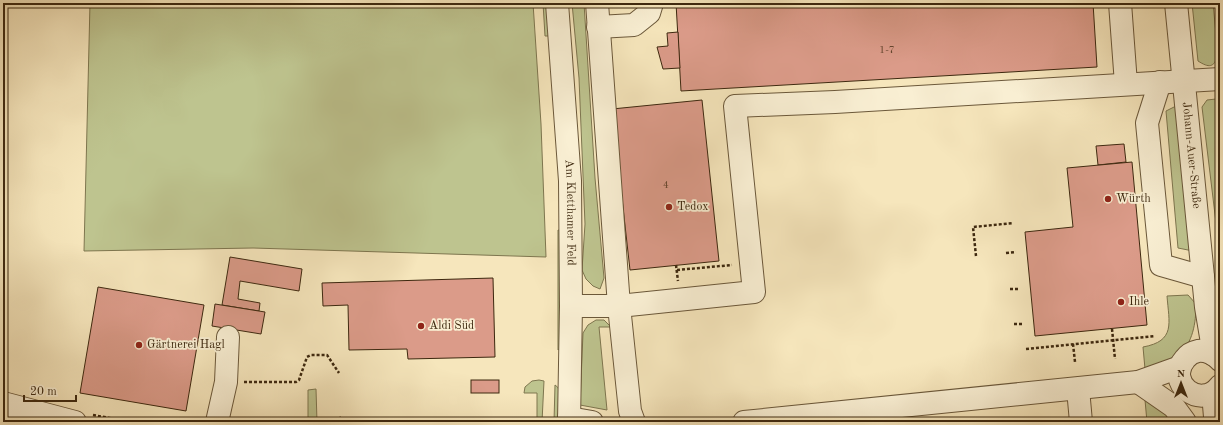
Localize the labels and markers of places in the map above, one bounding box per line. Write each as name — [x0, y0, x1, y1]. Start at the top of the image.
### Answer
place label: Würth — [1116, 193, 1151, 205]
marker: Würth — [1103, 194, 1113, 204]
place label: Tedox — [677, 201, 708, 213]
marker: Tedox — [664, 202, 674, 212]
place label: Ihle — [1129, 296, 1149, 308]
marker: Ihle — [1116, 297, 1126, 307]
place label: Aldi Süd — [429, 320, 474, 332]
marker: Aldi Süd — [416, 321, 426, 331]
place label: Gärtnerei Hagl — [147, 339, 225, 351]
marker: Gärtnerei Hagl — [134, 340, 144, 350]

